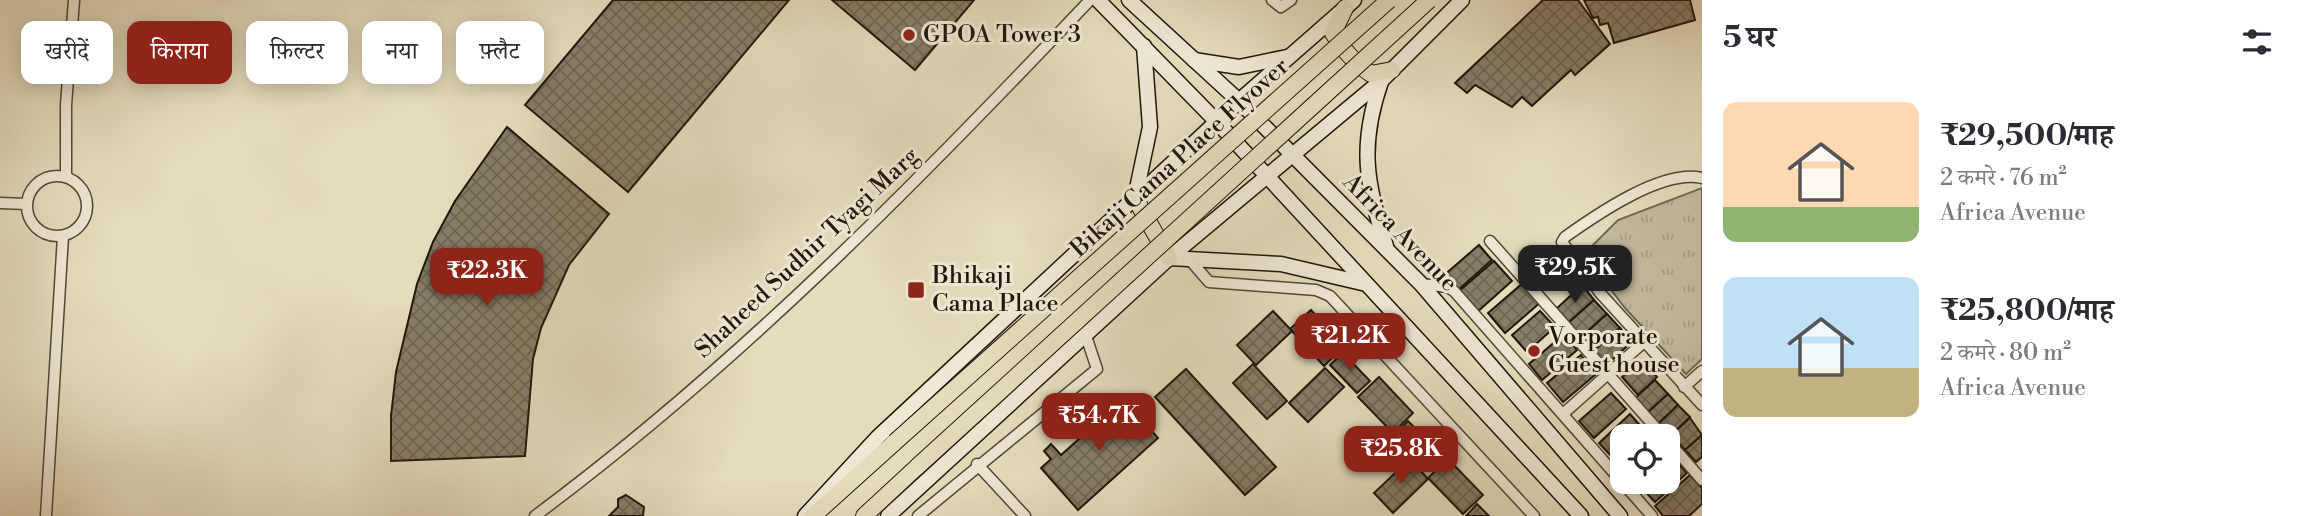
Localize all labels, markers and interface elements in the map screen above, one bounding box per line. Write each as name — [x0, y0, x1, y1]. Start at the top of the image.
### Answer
text: 5 घर — [1723, 19, 1776, 57]
place label: GPOA Tower 3 — [923, 20, 1081, 50]
chip: खरीदें — [21, 21, 113, 84]
chip: किराया — [127, 21, 232, 84]
chip: फ़िल्टर — [246, 21, 348, 84]
chip: नया — [362, 21, 442, 84]
chip: फ़्लैट — [456, 21, 544, 84]
icon: filters — [2238, 23, 2276, 61]
marker: GPOA Tower 3 — [901, 27, 917, 43]
street label: Bikaji Cama Place Flyover — [1064, 52, 1295, 265]
text: ₹29,500/माह — [1940, 117, 2114, 155]
icon: home — [1779, 130, 1863, 214]
street label: Shaheed Sudhir Tyagi Marg — [689, 141, 926, 365]
text: 2 कमरे · 76 m² — [1940, 164, 2067, 192]
street label: Africa Avenue — [1336, 167, 1464, 298]
text: Africa Avenue — [1940, 199, 2086, 227]
pin: ₹29.5K — [1518, 246, 1632, 305]
pin: ₹22.3K — [430, 248, 544, 308]
text: ₹29.5K — [1534, 254, 1616, 282]
text: ₹22.3K — [446, 257, 528, 285]
place label: Bhikaji Cama Place — [931, 261, 1059, 319]
marker: Bhikaji Cama Place — [906, 280, 926, 300]
text: ₹25,800/माह — [1940, 292, 2114, 330]
icon: home — [1779, 305, 1863, 389]
pin: ₹21.2K — [1293, 314, 1407, 373]
text: ₹21.2K — [1310, 322, 1390, 350]
place label: Vorporate Guest house — [1547, 322, 1680, 380]
text: 2 कमरे · 80 m² — [1940, 339, 2071, 367]
marker: Vorporate Guest house — [1526, 343, 1542, 359]
text: Africa Avenue — [1940, 374, 2086, 402]
pin: ₹54.7K — [1042, 393, 1156, 453]
text: ₹54.7K — [1058, 402, 1140, 430]
map controls — [1610, 424, 1680, 494]
button: locate — [1610, 424, 1680, 494]
pin: ₹25.8K — [1344, 426, 1458, 486]
text: ₹25.8K — [1360, 435, 1442, 463]

